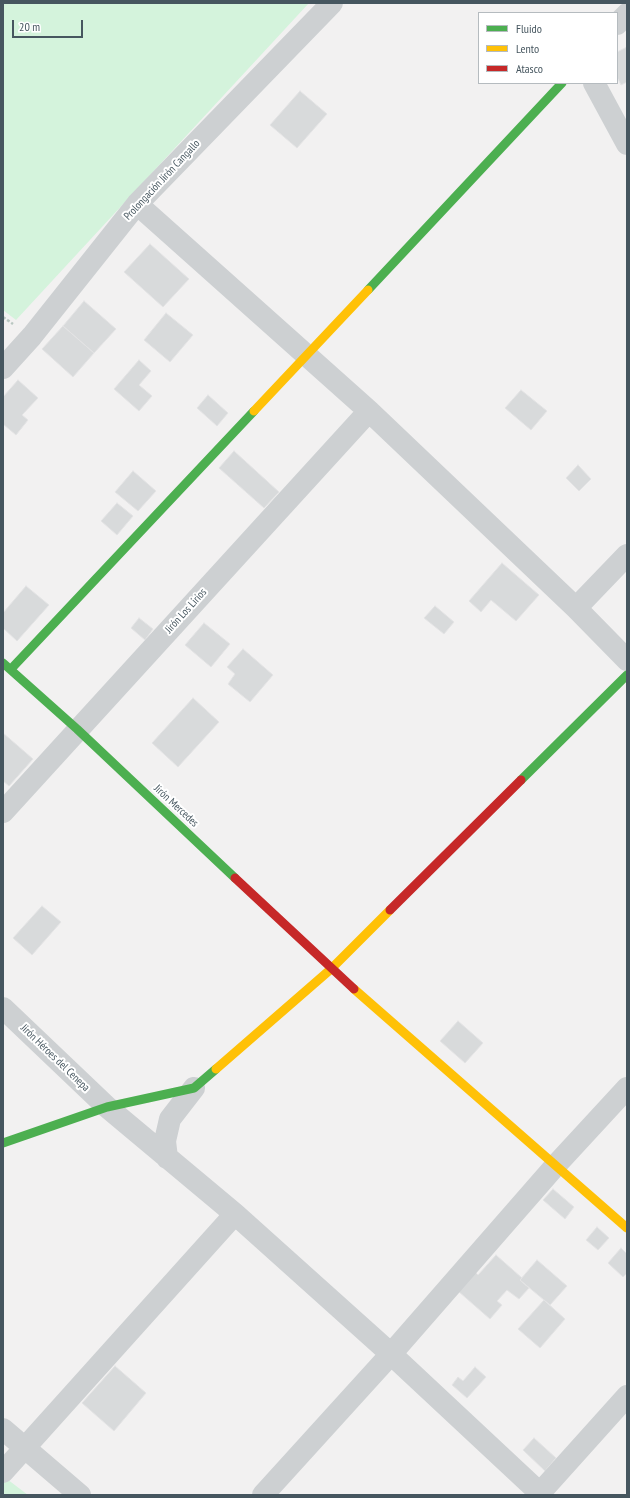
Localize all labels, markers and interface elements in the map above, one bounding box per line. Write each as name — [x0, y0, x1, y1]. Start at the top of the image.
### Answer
scale bar — [14, 12, 85, 38]
legend — [478, 12, 618, 84]
text: 20 m — [19, 19, 40, 34]
text: Fluido — [516, 21, 542, 36]
text: Lento — [516, 41, 539, 56]
text: Atasco — [516, 61, 543, 76]
street label: Prolongación Jirón Cangallo — [121, 137, 203, 223]
street label: Jirón Los Lirios — [162, 586, 210, 636]
street label: Jirón Mercedes — [151, 782, 201, 830]
street label: Jirón Héroes del Cenepa — [18, 1022, 92, 1094]

